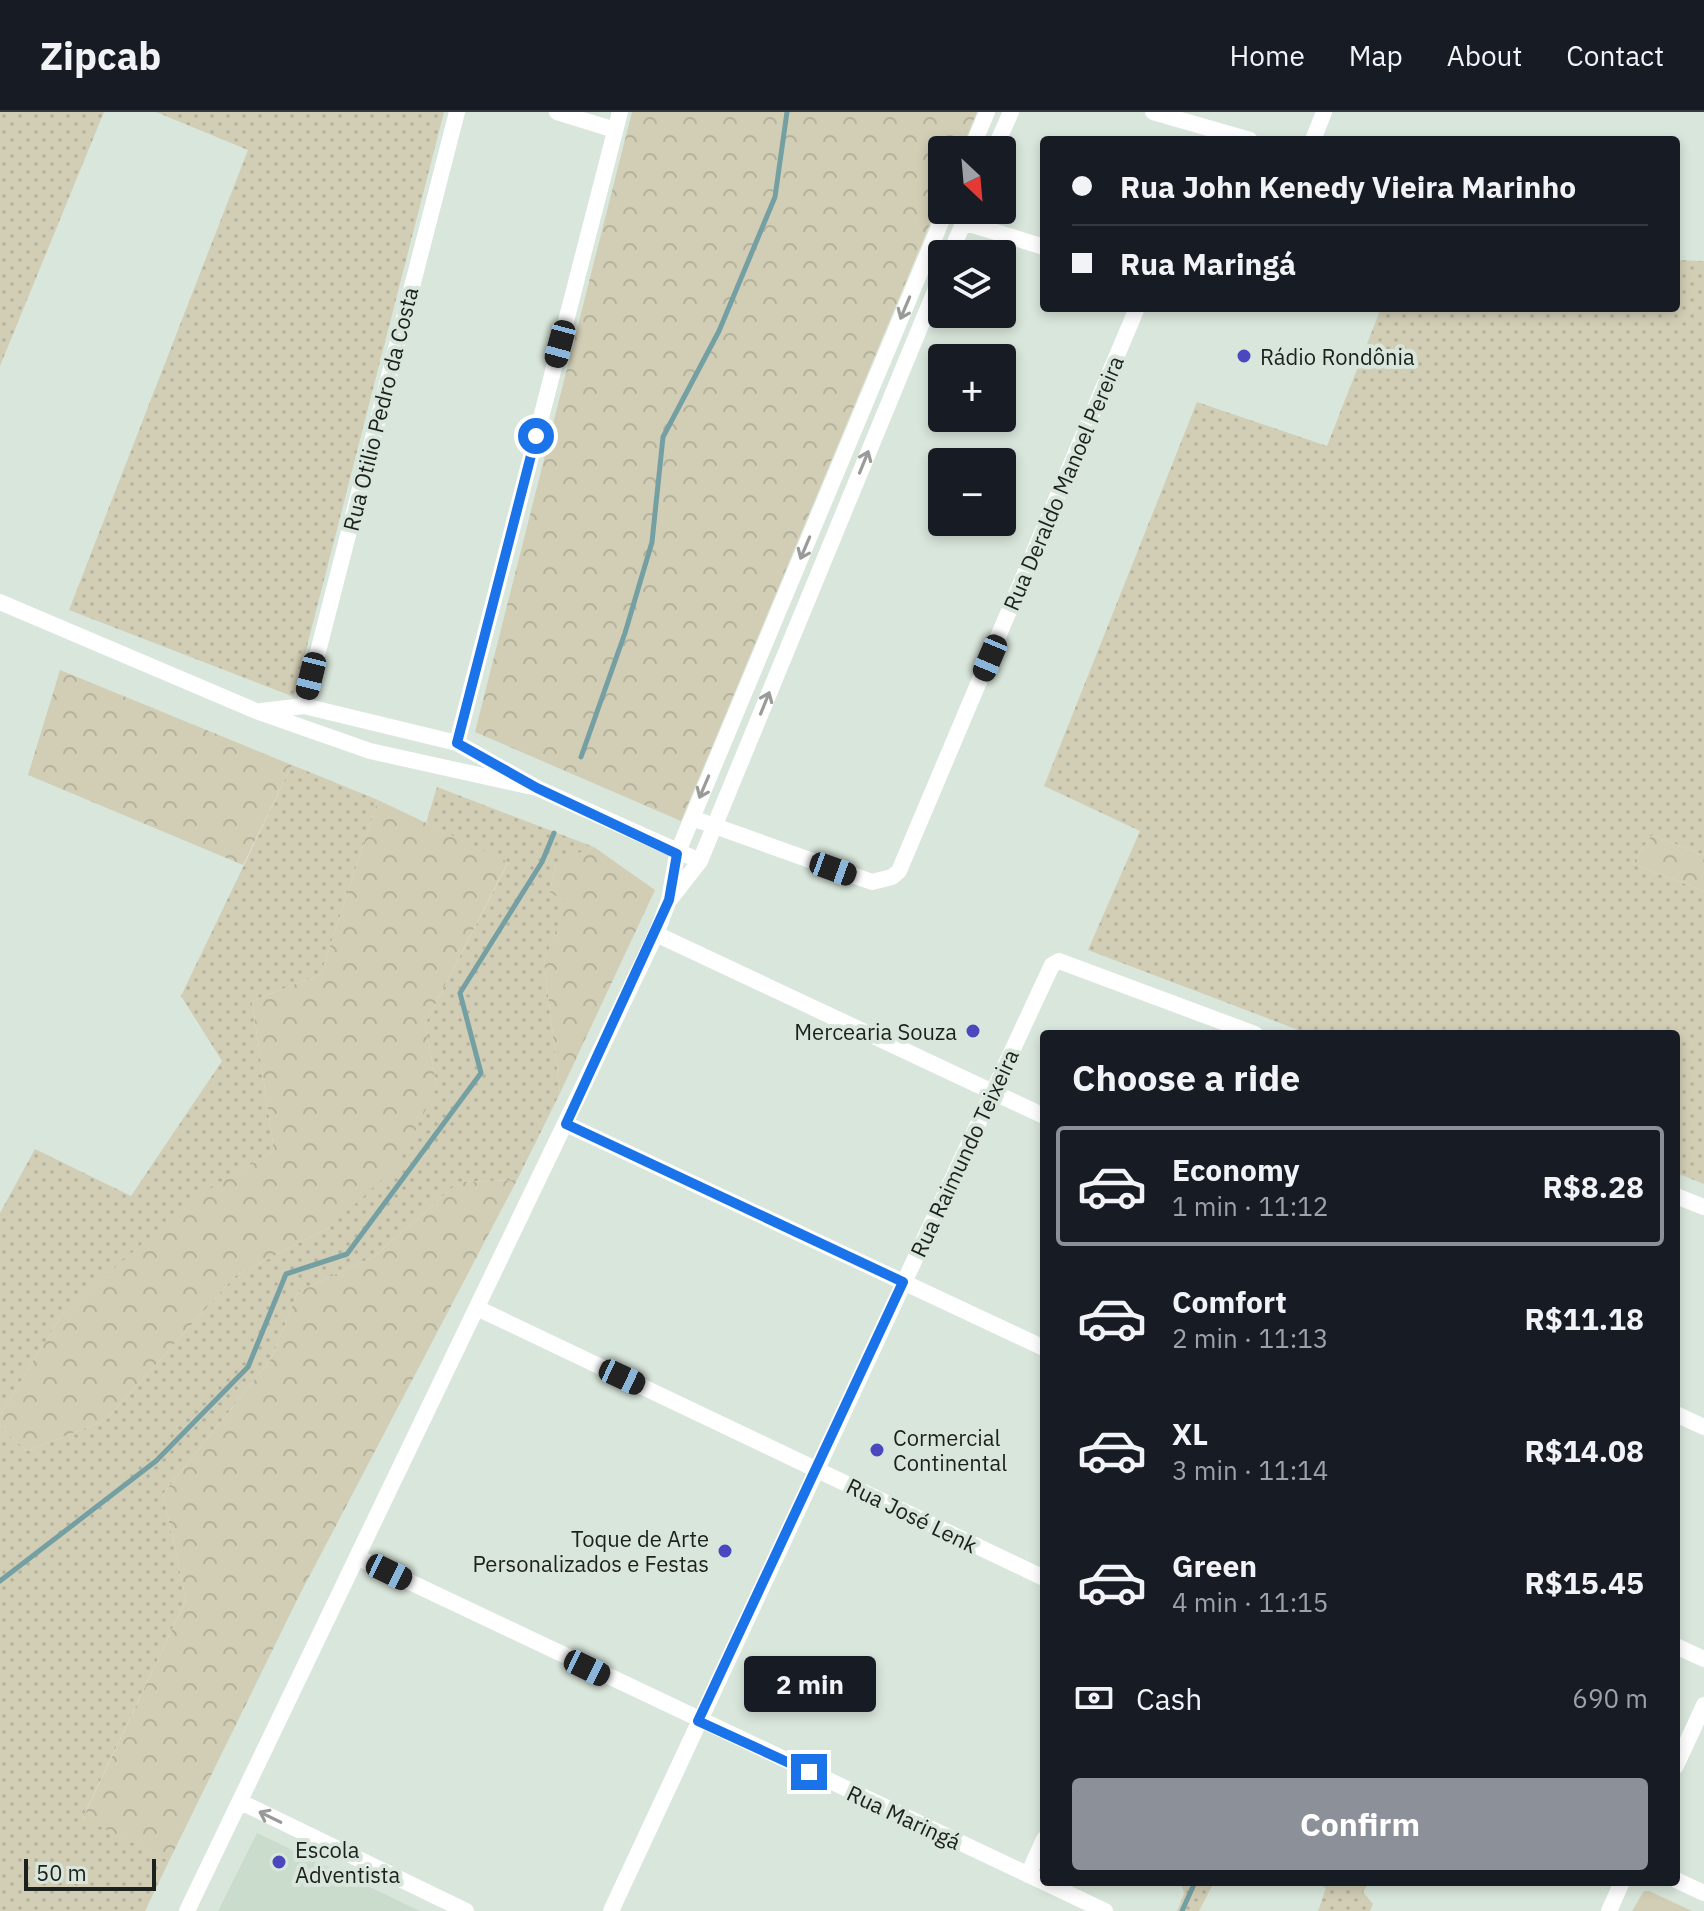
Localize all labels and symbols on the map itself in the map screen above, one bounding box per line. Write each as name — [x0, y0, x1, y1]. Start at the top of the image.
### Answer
north arrow — [928, 136, 1016, 224]
street label: Rua Otilio Pedro da Costa — [336, 284, 424, 534]
one-way arrow — [897, 295, 912, 320]
car — [542, 318, 578, 370]
place label: Rádio Rondônia — [1260, 342, 1415, 371]
marker: Rádio Rondônia — [1235, 347, 1253, 365]
street label: Rua Deraldo Manoel Pereira — [996, 351, 1130, 615]
route start — [518, 418, 554, 454]
one-way arrow — [858, 450, 873, 475]
one-way arrow — [796, 535, 811, 560]
car — [970, 631, 1010, 685]
car — [294, 650, 328, 702]
one-way arrow — [759, 691, 774, 715]
one-way arrow — [696, 775, 711, 799]
car — [806, 850, 860, 888]
place label: Mercearia Souza — [794, 1017, 957, 1046]
marker: Mercearia Souza — [964, 1022, 982, 1040]
street label: Rua Raimundo Teixeira — [903, 1044, 1025, 1262]
car — [595, 1356, 649, 1398]
place label: Cormercial Continental — [893, 1423, 1007, 1477]
marker: Cormercial Continental — [868, 1441, 886, 1459]
street label: Rua José Lenk — [842, 1471, 983, 1559]
place label: Toque de Arte Personalizados e Festas — [472, 1524, 709, 1578]
marker: Toque de Arte Personalizados e Festas — [716, 1542, 734, 1560]
car — [362, 1551, 416, 1593]
car — [560, 1647, 614, 1689]
callout: 2 min — [743, 1656, 875, 1712]
route end — [791, 1754, 827, 1790]
street label: Rua Maringá — [842, 1778, 966, 1856]
one-way arrow — [258, 1809, 282, 1824]
place label: Escola Adventista — [295, 1835, 401, 1889]
marker: Escola Adventista — [270, 1853, 288, 1871]
scale bar — [24, 1855, 156, 1891]

